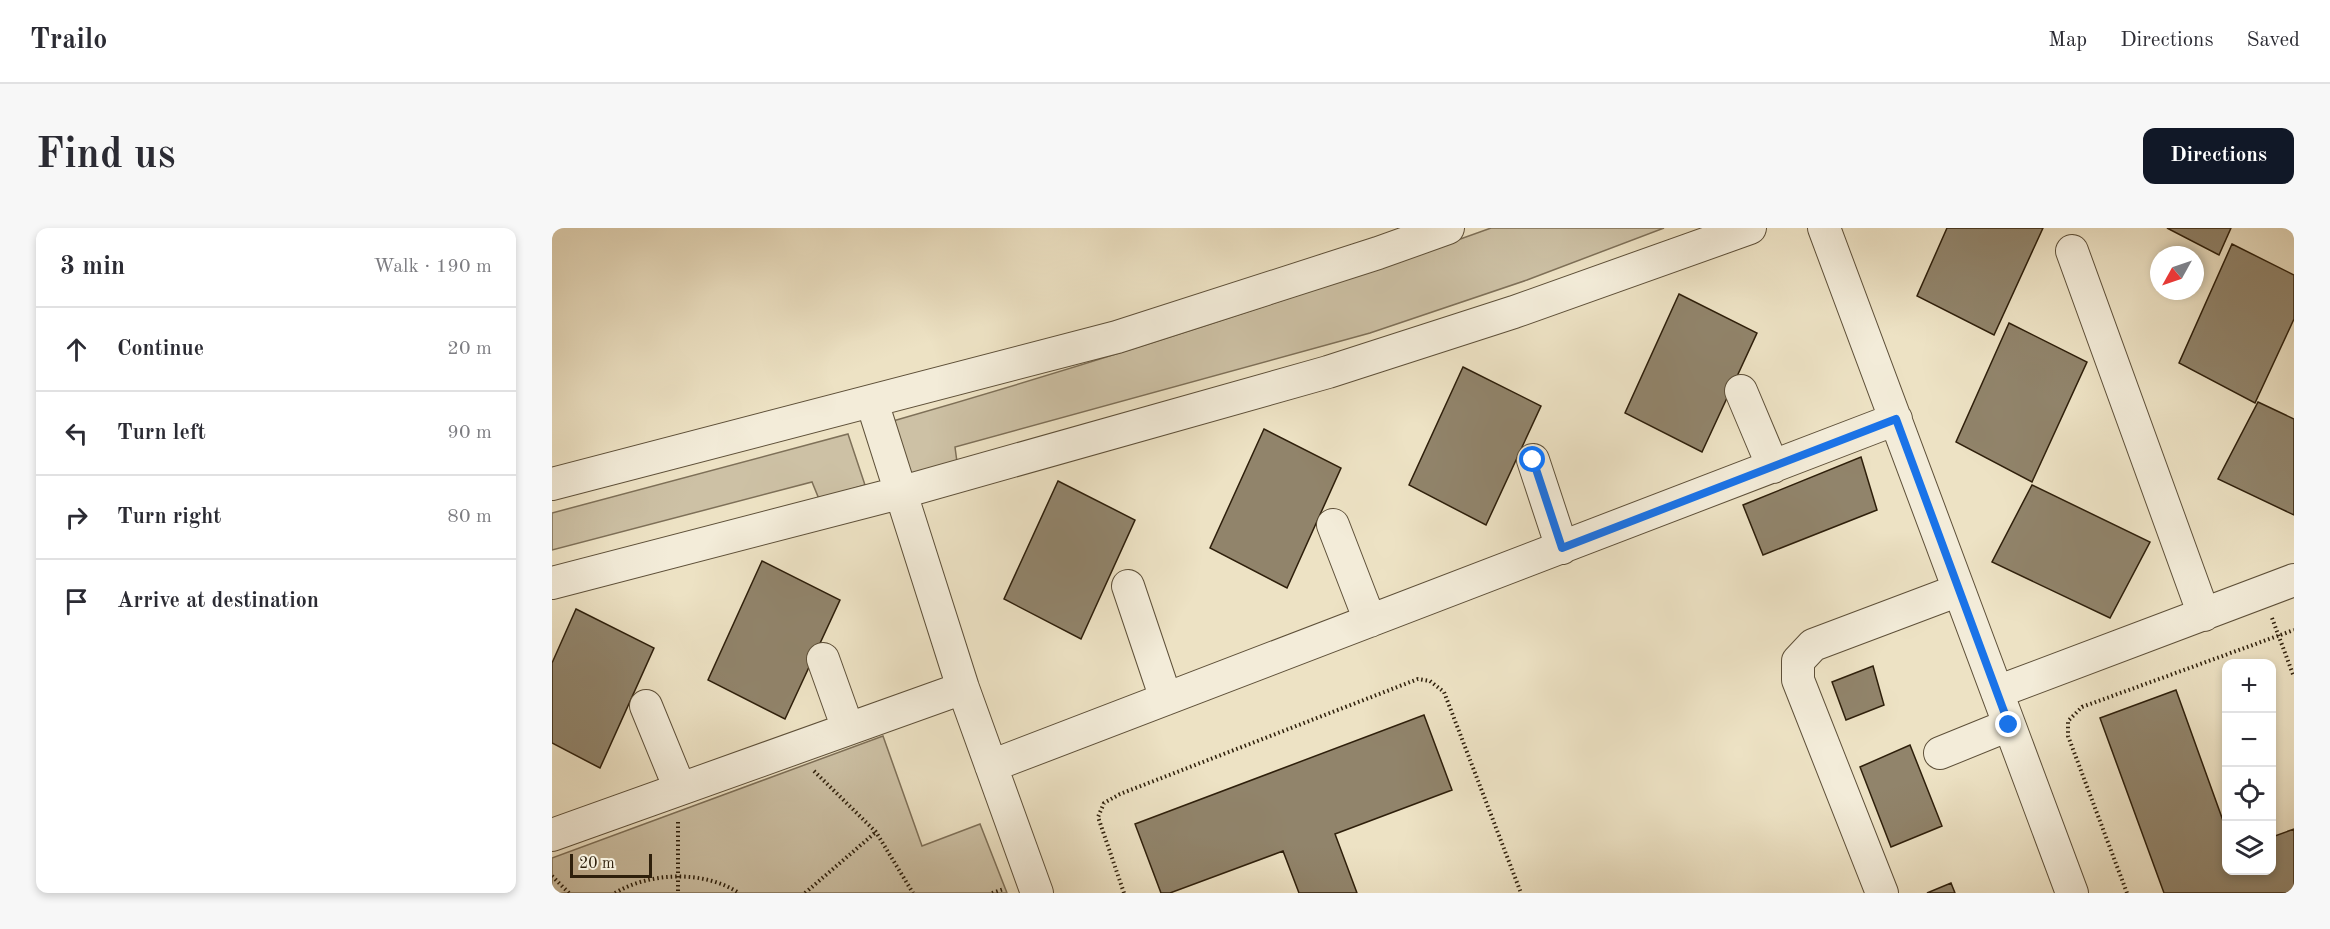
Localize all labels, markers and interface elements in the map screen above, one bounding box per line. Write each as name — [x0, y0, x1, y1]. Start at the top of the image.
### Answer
text: Trailo — [30, 27, 107, 55]
text: Map — [2048, 30, 2087, 51]
text: Directions — [2120, 30, 2214, 51]
text: Saved — [2247, 30, 2300, 51]
button: Directions — [2143, 128, 2294, 184]
text: Find us — [36, 135, 175, 177]
north arrow — [2150, 246, 2204, 300]
text: 3 min — [60, 254, 125, 280]
text: Walk · 190 m — [373, 257, 492, 277]
icon: ahead — [60, 333, 93, 366]
text: Continue — [117, 338, 204, 360]
text: 20 m — [447, 339, 492, 359]
icon: left — [60, 417, 93, 450]
text: Turn left — [117, 422, 206, 444]
text: 90 m — [447, 423, 492, 443]
route start — [1519, 446, 1545, 472]
icon: right — [60, 501, 93, 534]
text: Turn right — [117, 506, 221, 528]
text: 80 m — [447, 507, 492, 527]
icon: arrive — [60, 585, 93, 618]
text: Arrive at destination — [117, 590, 319, 612]
map controls — [2222, 659, 2276, 875]
button: + — [2222, 659, 2276, 713]
route end — [1995, 711, 2021, 737]
button: − — [2222, 713, 2276, 767]
button: locate — [2222, 767, 2276, 821]
button: layers — [2222, 821, 2276, 875]
scale bar — [570, 851, 652, 878]
text: 20 m — [579, 856, 615, 872]

